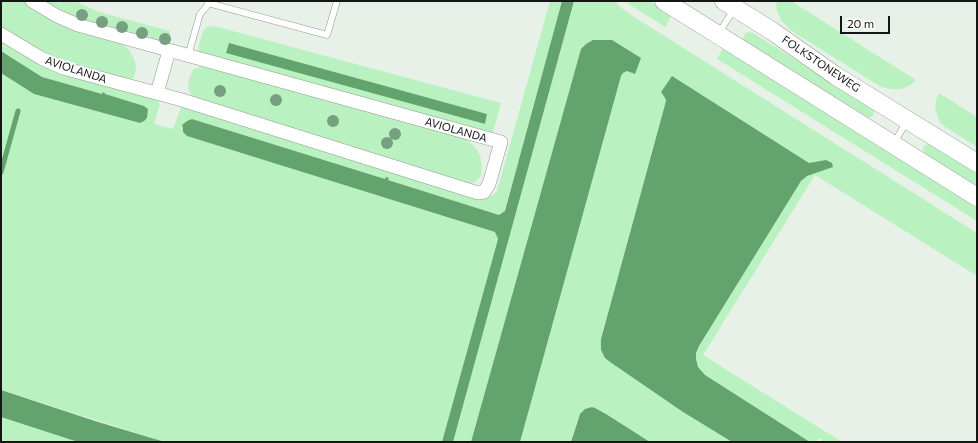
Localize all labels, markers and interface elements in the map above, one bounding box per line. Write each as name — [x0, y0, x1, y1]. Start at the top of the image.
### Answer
scale bar — [842, 8, 892, 34]
text: 20 m — [847, 16, 874, 30]
street label: FOLKSTONEWEG — [779, 33, 863, 95]
street label: AVIOLANDA — [44, 54, 108, 86]
street label: AVIOLANDA — [423, 115, 489, 145]

